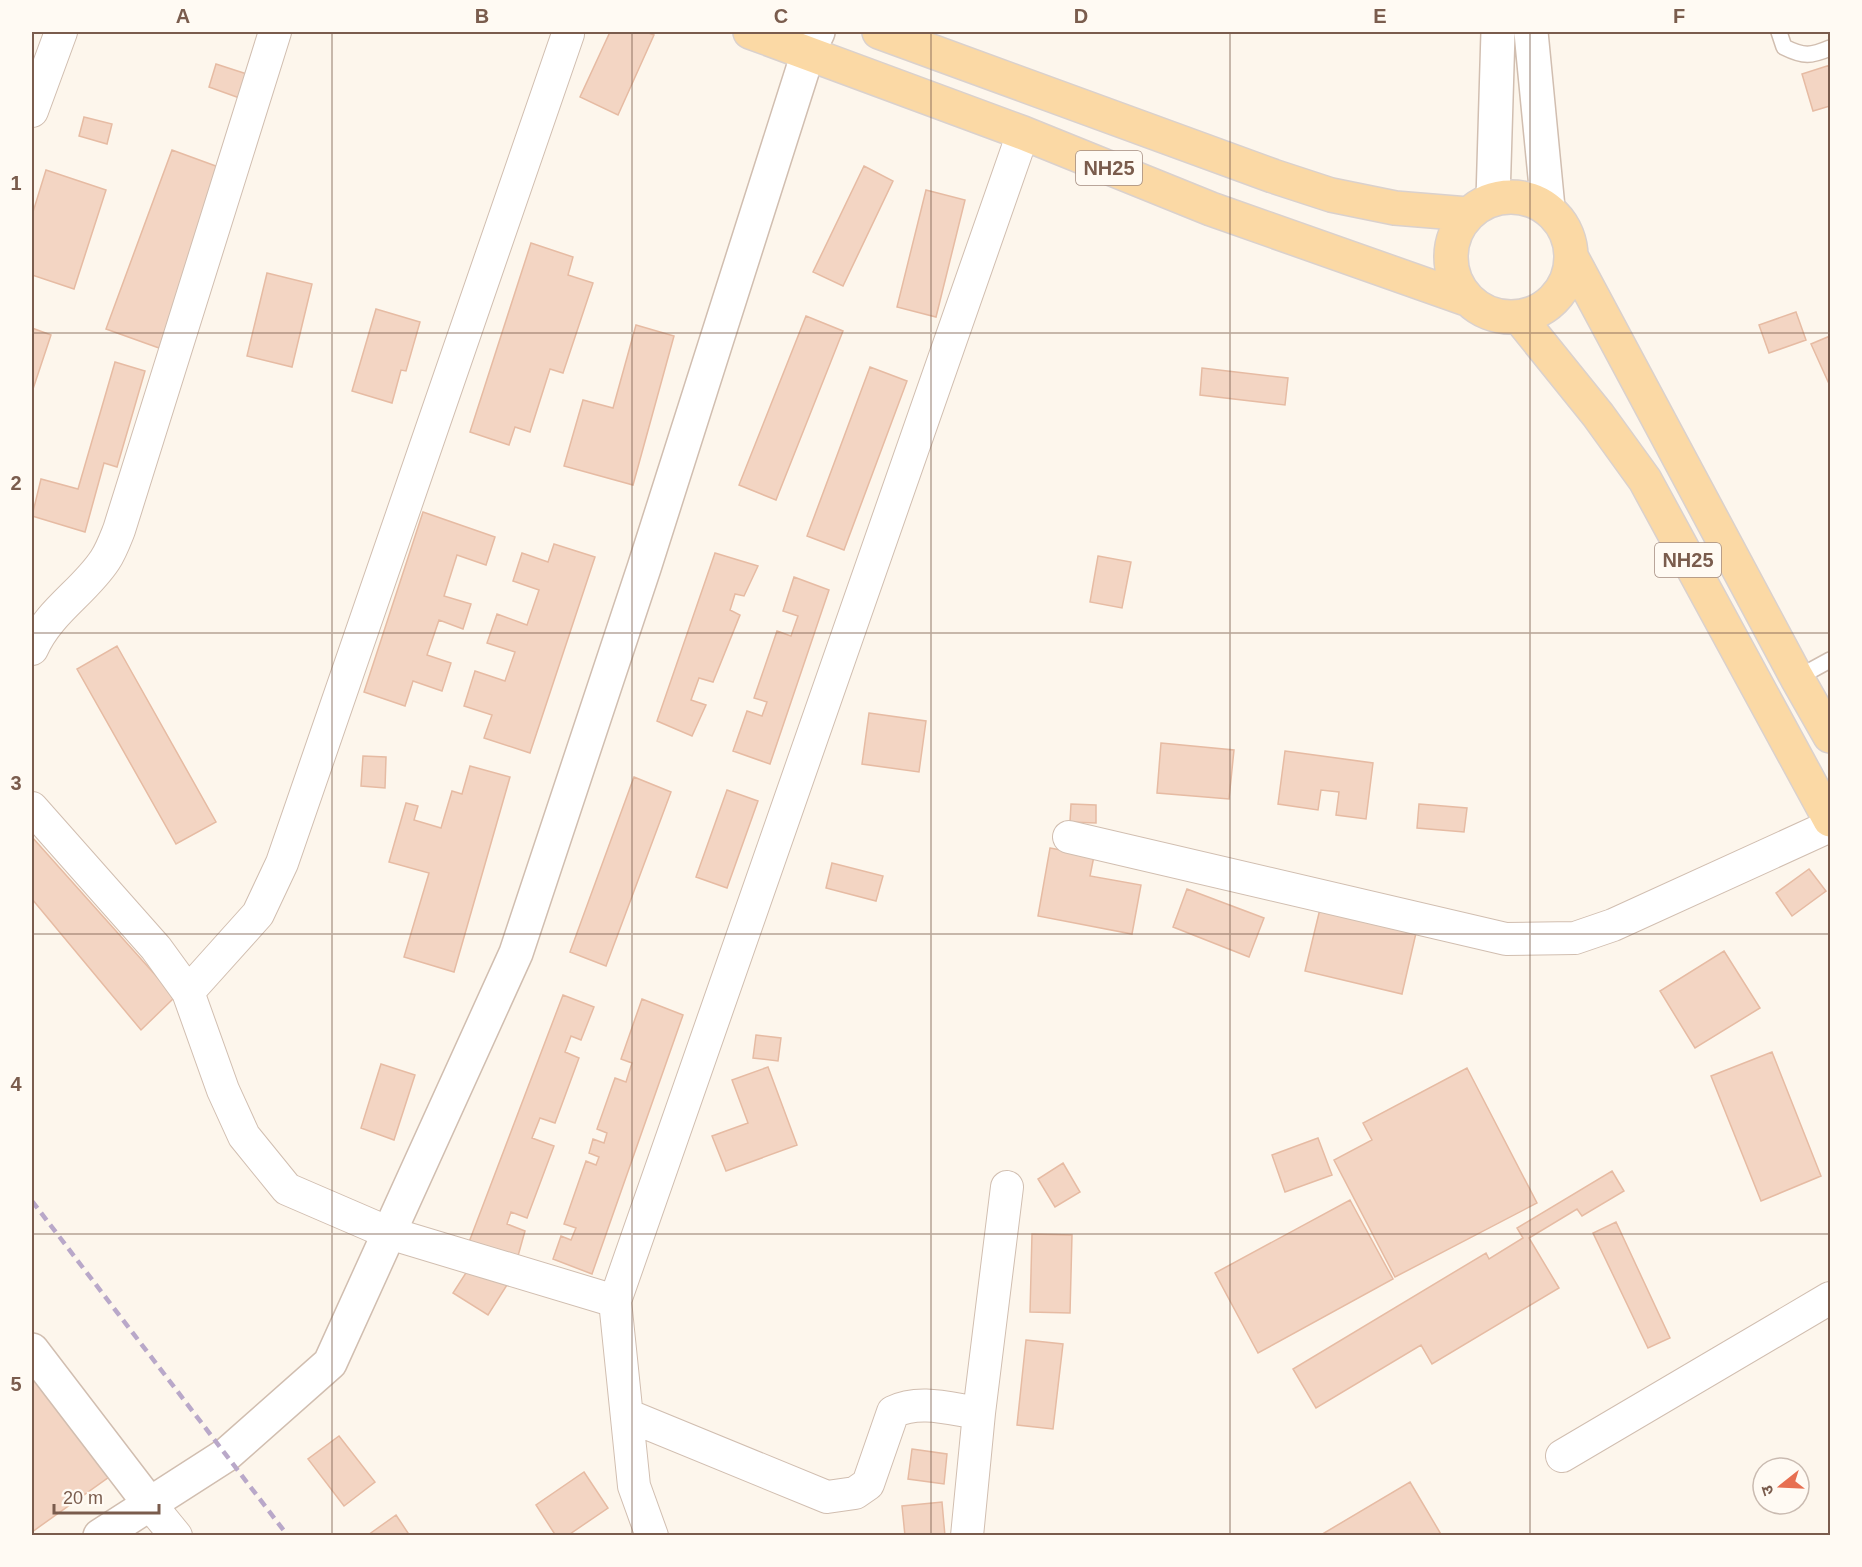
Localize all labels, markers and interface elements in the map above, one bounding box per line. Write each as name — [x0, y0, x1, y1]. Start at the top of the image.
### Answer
text: A — [176, 5, 190, 27]
text: B — [475, 5, 489, 27]
text: C — [774, 5, 788, 27]
text: D — [1074, 5, 1088, 27]
text: E — [1373, 5, 1387, 27]
text: F — [1673, 5, 1685, 27]
road number: NH25 — [1076, 151, 1142, 185]
text: 1 — [10, 172, 22, 194]
text: 2 — [10, 472, 22, 494]
road number: NH25 — [1655, 543, 1721, 577]
text: 3 — [10, 772, 22, 794]
text: 4 — [10, 1073, 22, 1095]
text: 5 — [10, 1373, 22, 1395]
north arrow — [1751, 1456, 1811, 1516]
scale bar — [54, 1477, 159, 1515]
text: उ — [1757, 1483, 1777, 1498]
text: 20 m — [63, 1488, 103, 1508]

